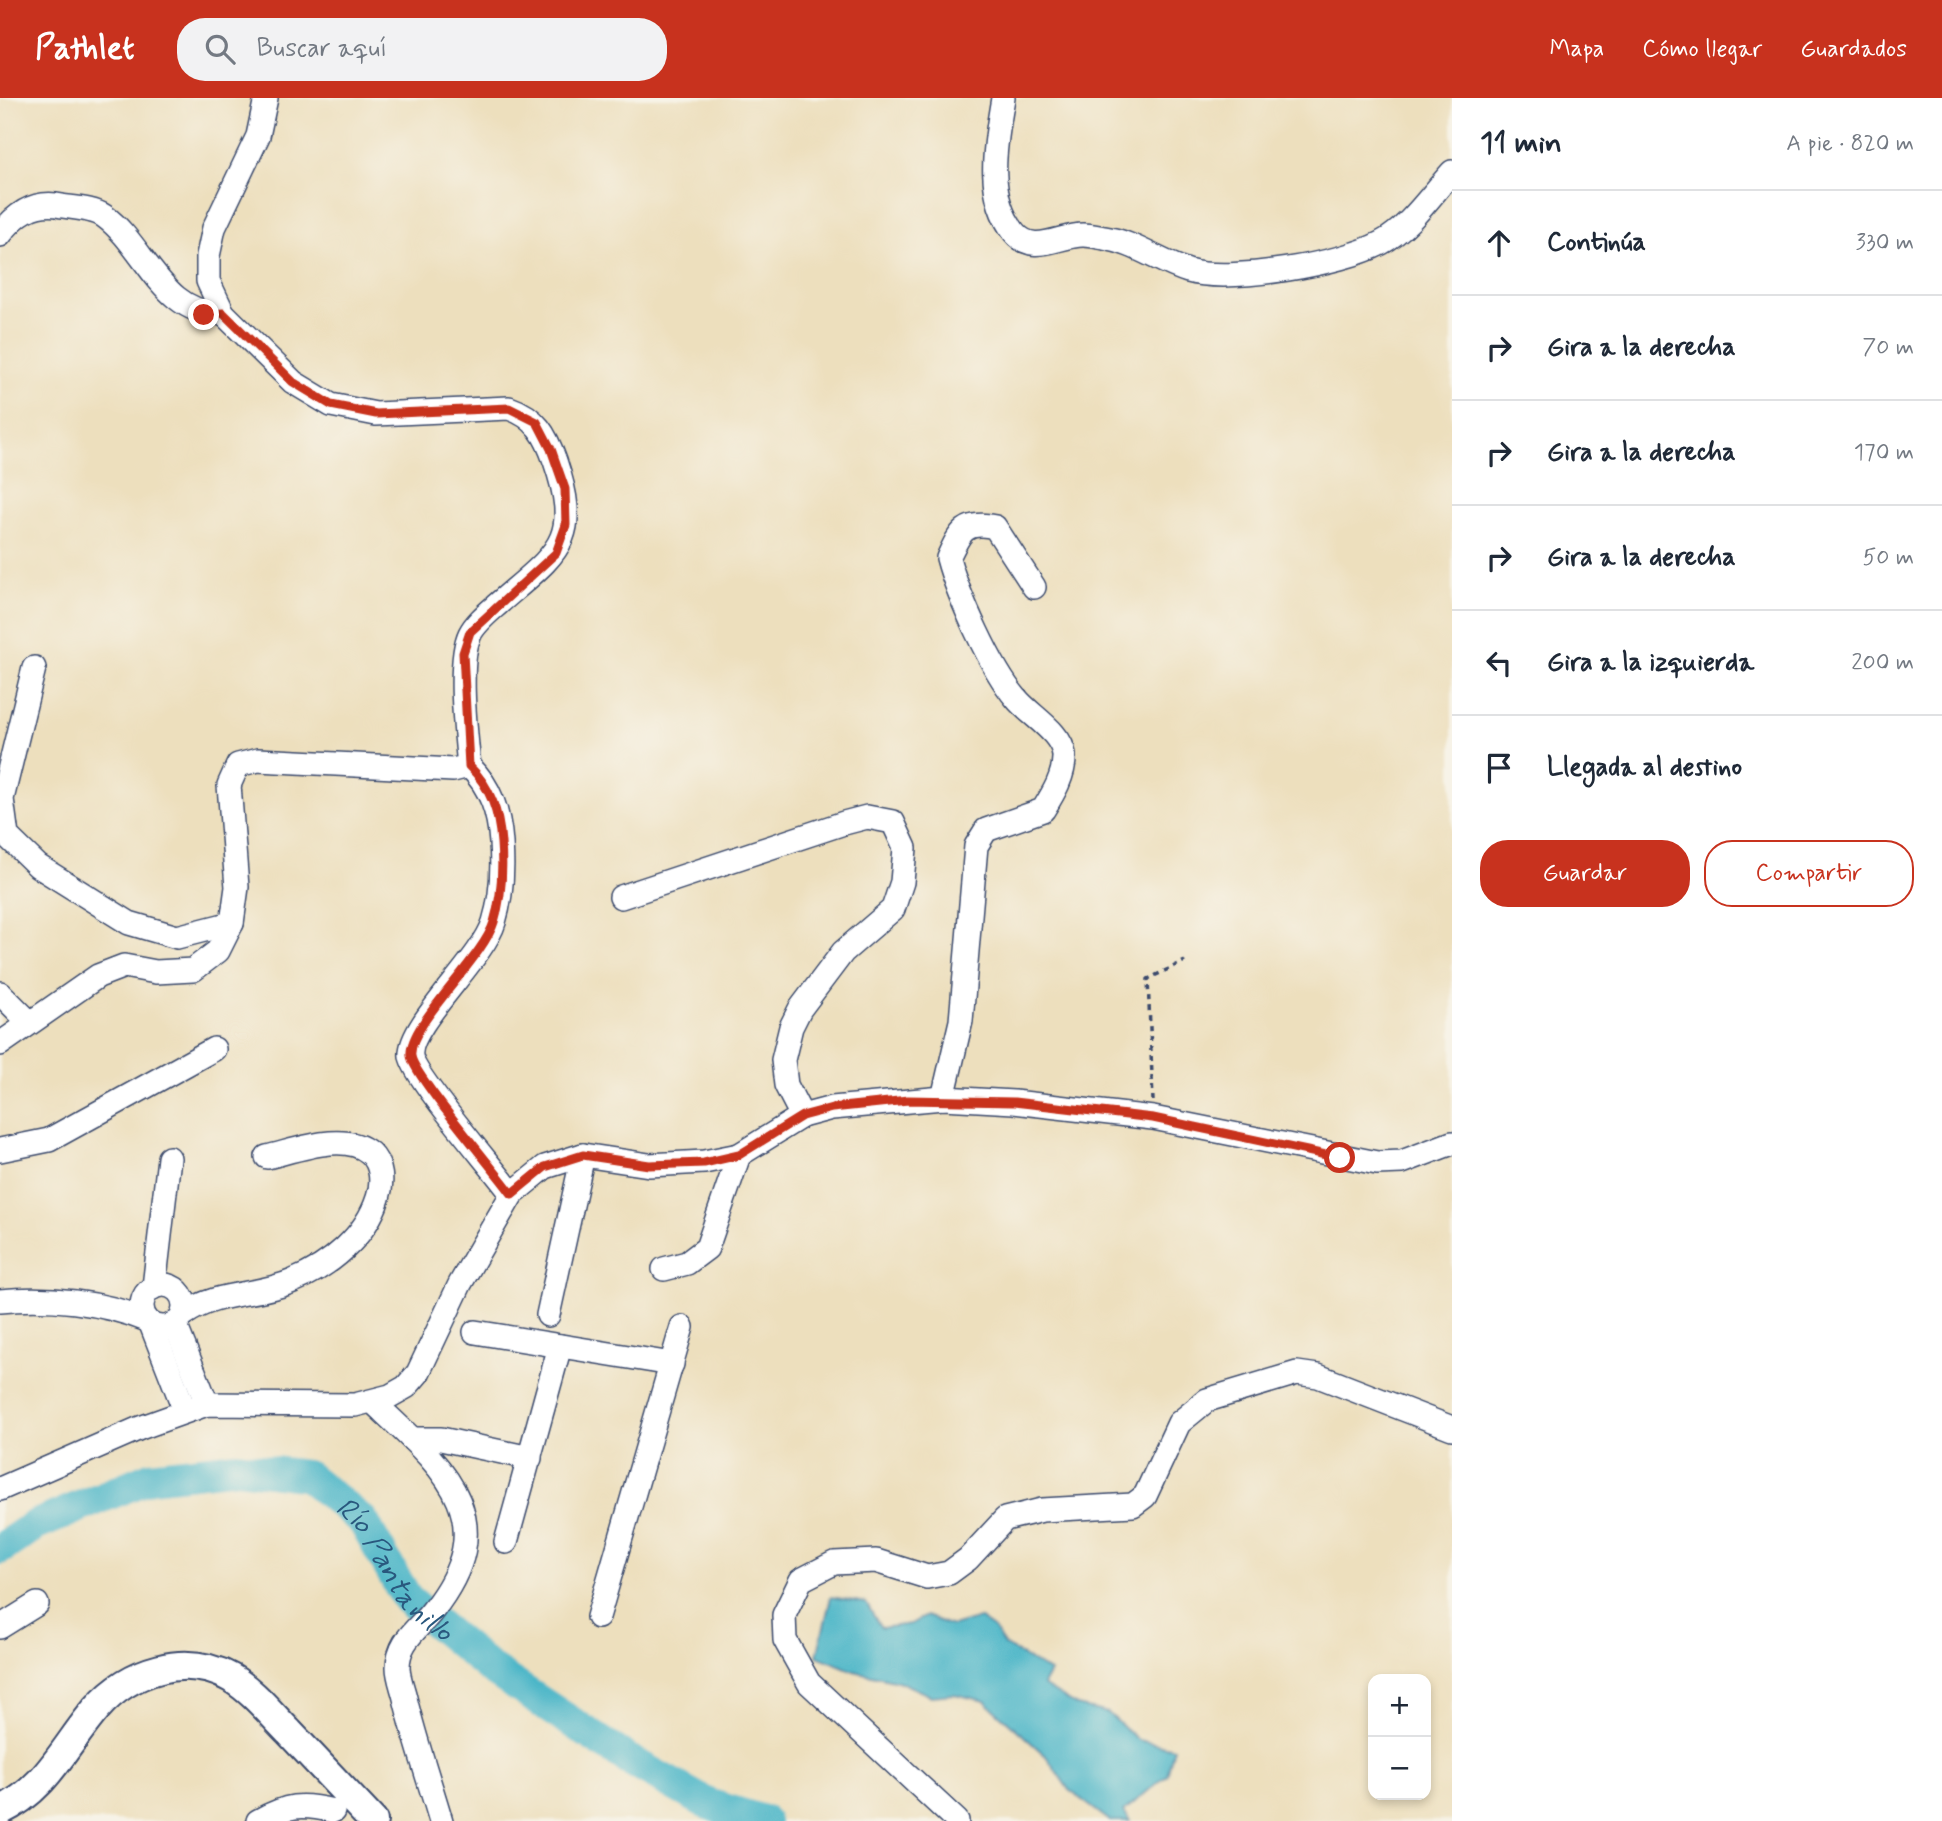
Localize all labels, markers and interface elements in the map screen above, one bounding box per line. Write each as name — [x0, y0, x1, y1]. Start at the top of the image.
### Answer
search box — [177, 18, 667, 81]
text: Pathlet — [35, 27, 135, 71]
icon: search — [201, 30, 239, 68]
text: Buscar aquí — [257, 32, 387, 66]
text: Mapa — [1549, 34, 1604, 65]
text: Cómo llegar — [1642, 34, 1762, 65]
text: Guardados — [1800, 34, 1907, 65]
text: 11 min — [1480, 124, 1562, 163]
text: A pie · 820 m — [1786, 129, 1914, 159]
icon: ahead — [1480, 224, 1518, 262]
text: Continúa — [1547, 226, 1646, 260]
text: 330 m — [1856, 228, 1914, 258]
route end — [188, 299, 219, 330]
icon: right — [1480, 329, 1518, 367]
text: Gira a la derecha — [1547, 331, 1736, 365]
text: 70 m — [1862, 333, 1914, 363]
icon: right — [1480, 434, 1518, 472]
text: Gira a la derecha — [1547, 436, 1736, 470]
text: 170 m — [1854, 438, 1914, 468]
icon: right — [1480, 539, 1518, 577]
text: Gira a la derecha — [1547, 541, 1736, 575]
text: 50 m — [1863, 543, 1914, 573]
icon: left — [1480, 644, 1518, 682]
text: Gira a la izquierda — [1547, 646, 1754, 680]
text: 200 m — [1851, 648, 1914, 678]
icon: arrive — [1480, 749, 1518, 787]
text: Llegada al destino — [1547, 751, 1742, 785]
button: Guardar — [1480, 840, 1690, 907]
button: Compartir — [1704, 840, 1914, 907]
route start — [1324, 1142, 1355, 1173]
water label: Río Pantanillo — [327, 1489, 462, 1651]
map controls — [1368, 1674, 1431, 1800]
button: + — [1368, 1674, 1431, 1737]
button: − — [1368, 1737, 1431, 1800]

